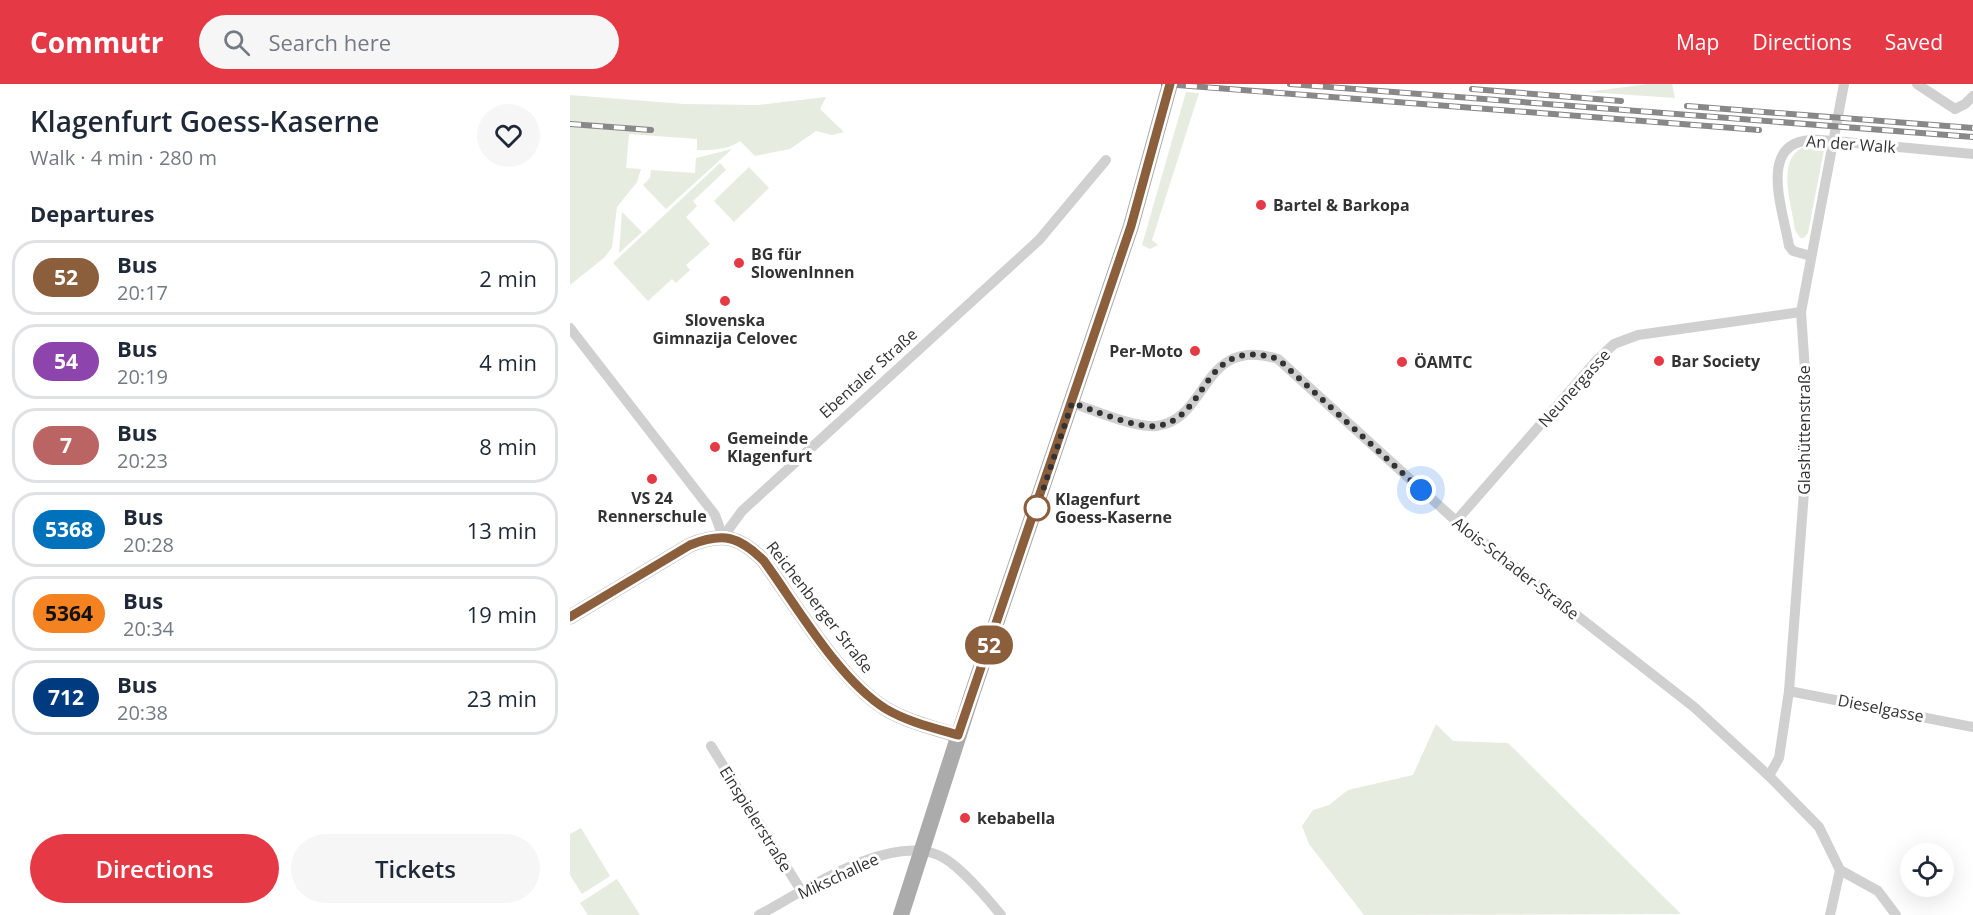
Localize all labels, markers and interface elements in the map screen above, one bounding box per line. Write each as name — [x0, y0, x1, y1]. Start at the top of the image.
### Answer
search box — [199, 15, 619, 69]
text: Commutr — [30, 23, 163, 61]
icon: search — [220, 26, 253, 59]
text: Search here — [268, 27, 391, 57]
text: Map — [1676, 28, 1719, 56]
text: Directions — [1752, 28, 1852, 56]
text: Saved — [1885, 28, 1943, 56]
text: Klagenfurt Goess-Kaserne — [30, 102, 379, 140]
button: heart — [477, 104, 540, 167]
street label: An der Walk — [1806, 130, 1897, 158]
text: Walk · 4 min · 280 m — [30, 144, 217, 171]
place label: Bartel & Barkopa — [1273, 194, 1410, 216]
text: Departures — [30, 198, 154, 228]
marker: Bartel & Barkopa — [1254, 198, 1268, 212]
place label: BG für SlowenInnen — [751, 243, 855, 283]
text: Bus — [117, 249, 157, 279]
marker: BG für SlowenInnen — [732, 256, 746, 270]
text: 52 — [54, 263, 78, 291]
text: 2 min — [479, 263, 537, 293]
text: 20:17 — [117, 279, 168, 306]
marker: Slovenska Gimnazija Celovec — [718, 294, 732, 308]
place label: Slovenska Gimnazija Celovec — [653, 309, 797, 349]
street label: Ebentaler Straße — [814, 323, 922, 423]
text: Bus — [117, 333, 157, 363]
place label: Per-Moto — [1109, 340, 1183, 362]
marker: Per-Moto — [1188, 344, 1202, 358]
street label: Neunergasse — [1533, 344, 1615, 432]
text: 54 — [54, 347, 78, 375]
text: 4 min — [479, 347, 537, 377]
place label: Bar Society — [1671, 350, 1761, 372]
place label: ÖAMTC — [1414, 351, 1472, 373]
marker: Bar Society — [1652, 354, 1666, 368]
marker: ÖAMTC — [1395, 355, 1409, 369]
text: 20:19 — [117, 363, 168, 390]
street label: Glashüttenstraße — [1793, 365, 1815, 495]
text: Bus — [117, 417, 157, 447]
place label: Gemeinde Klagenfurt — [727, 427, 812, 467]
text: 7 — [60, 431, 72, 459]
text: 8 min — [479, 431, 537, 461]
marker: Gemeinde Klagenfurt — [708, 440, 722, 454]
text: 20:23 — [117, 447, 168, 474]
marker: VS 24 Rennerschule — [645, 472, 659, 486]
your location — [1406, 475, 1436, 505]
place label: VS 24 Rennerschule — [597, 487, 707, 527]
place label: Klagenfurt Goess-Kaserne — [1055, 488, 1172, 528]
marker: Klagenfurt Goess-Kaserne — [1024, 495, 1050, 521]
text: Bus — [123, 501, 163, 531]
street label: Alois-Schader-Straße — [1448, 512, 1584, 624]
text: 5368 — [45, 515, 93, 543]
text: 13 min — [467, 515, 537, 545]
text: 20:28 — [123, 531, 174, 558]
street label: Reichenberger Straße — [762, 537, 878, 677]
text: Bus — [123, 585, 163, 615]
text: 5364 — [45, 599, 93, 627]
text: 19 min — [467, 599, 537, 629]
text: 20:34 — [123, 615, 174, 642]
line badge: 52 — [962, 626, 1016, 664]
text: 52 — [977, 631, 1001, 659]
text: Bus — [117, 669, 157, 699]
text: 712 — [48, 683, 84, 711]
text: 23 min — [467, 683, 537, 713]
street label: Dieselgasse — [1836, 689, 1926, 727]
text: 20:38 — [117, 699, 168, 726]
street label: Einspielerstraße — [715, 762, 797, 876]
place label: kebabella — [977, 807, 1055, 829]
marker: kebabella — [958, 811, 972, 825]
button: Directions — [30, 834, 279, 903]
button: Tickets — [291, 834, 540, 903]
map controls — [1900, 843, 1954, 897]
button: locate — [1900, 843, 1954, 897]
street label: Mikschallee — [794, 848, 882, 904]

